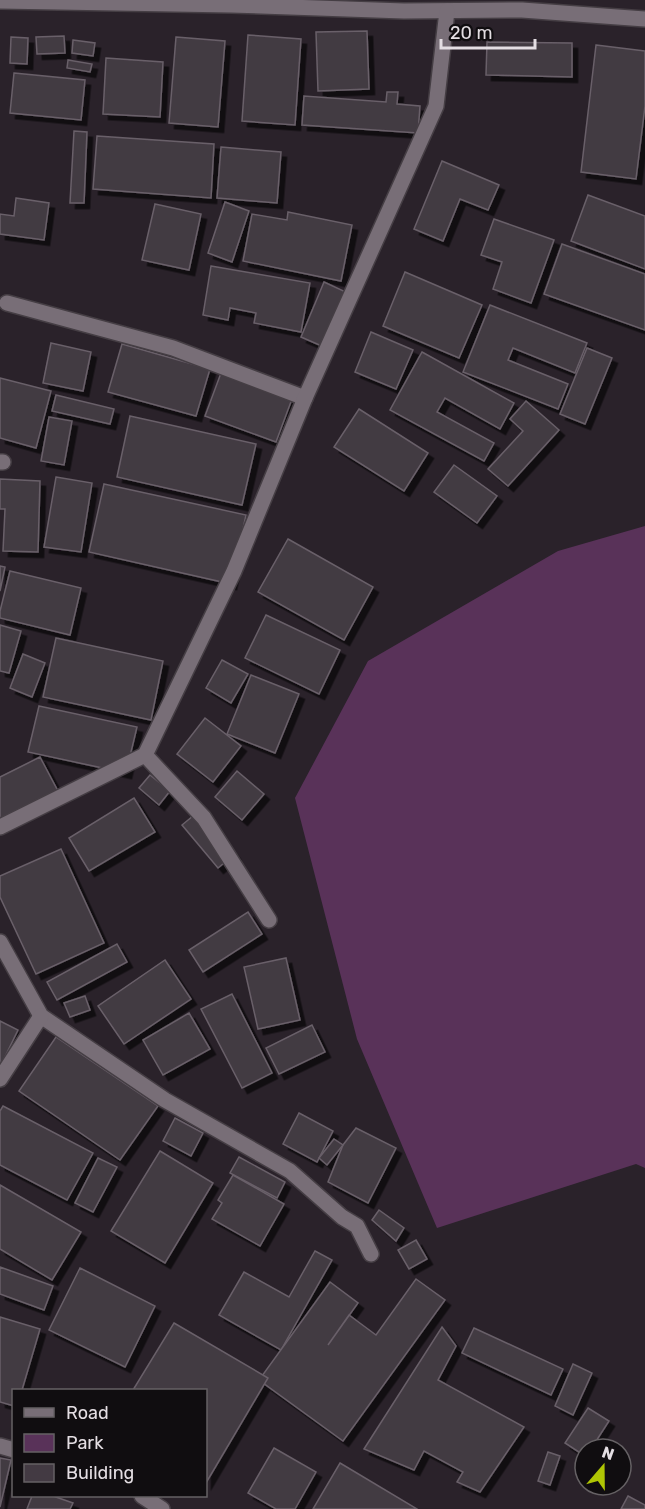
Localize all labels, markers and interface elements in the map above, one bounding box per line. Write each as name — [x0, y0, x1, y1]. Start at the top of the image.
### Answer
scale bar — [441, 12, 536, 50]
text: 20 m — [450, 22, 492, 44]
legend — [12, 1389, 207, 1497]
text: Road — [66, 1402, 109, 1424]
text: Park — [66, 1432, 104, 1454]
north arrow — [573, 1437, 633, 1497]
text: N — [599, 1442, 617, 1464]
text: Building — [66, 1462, 134, 1484]

